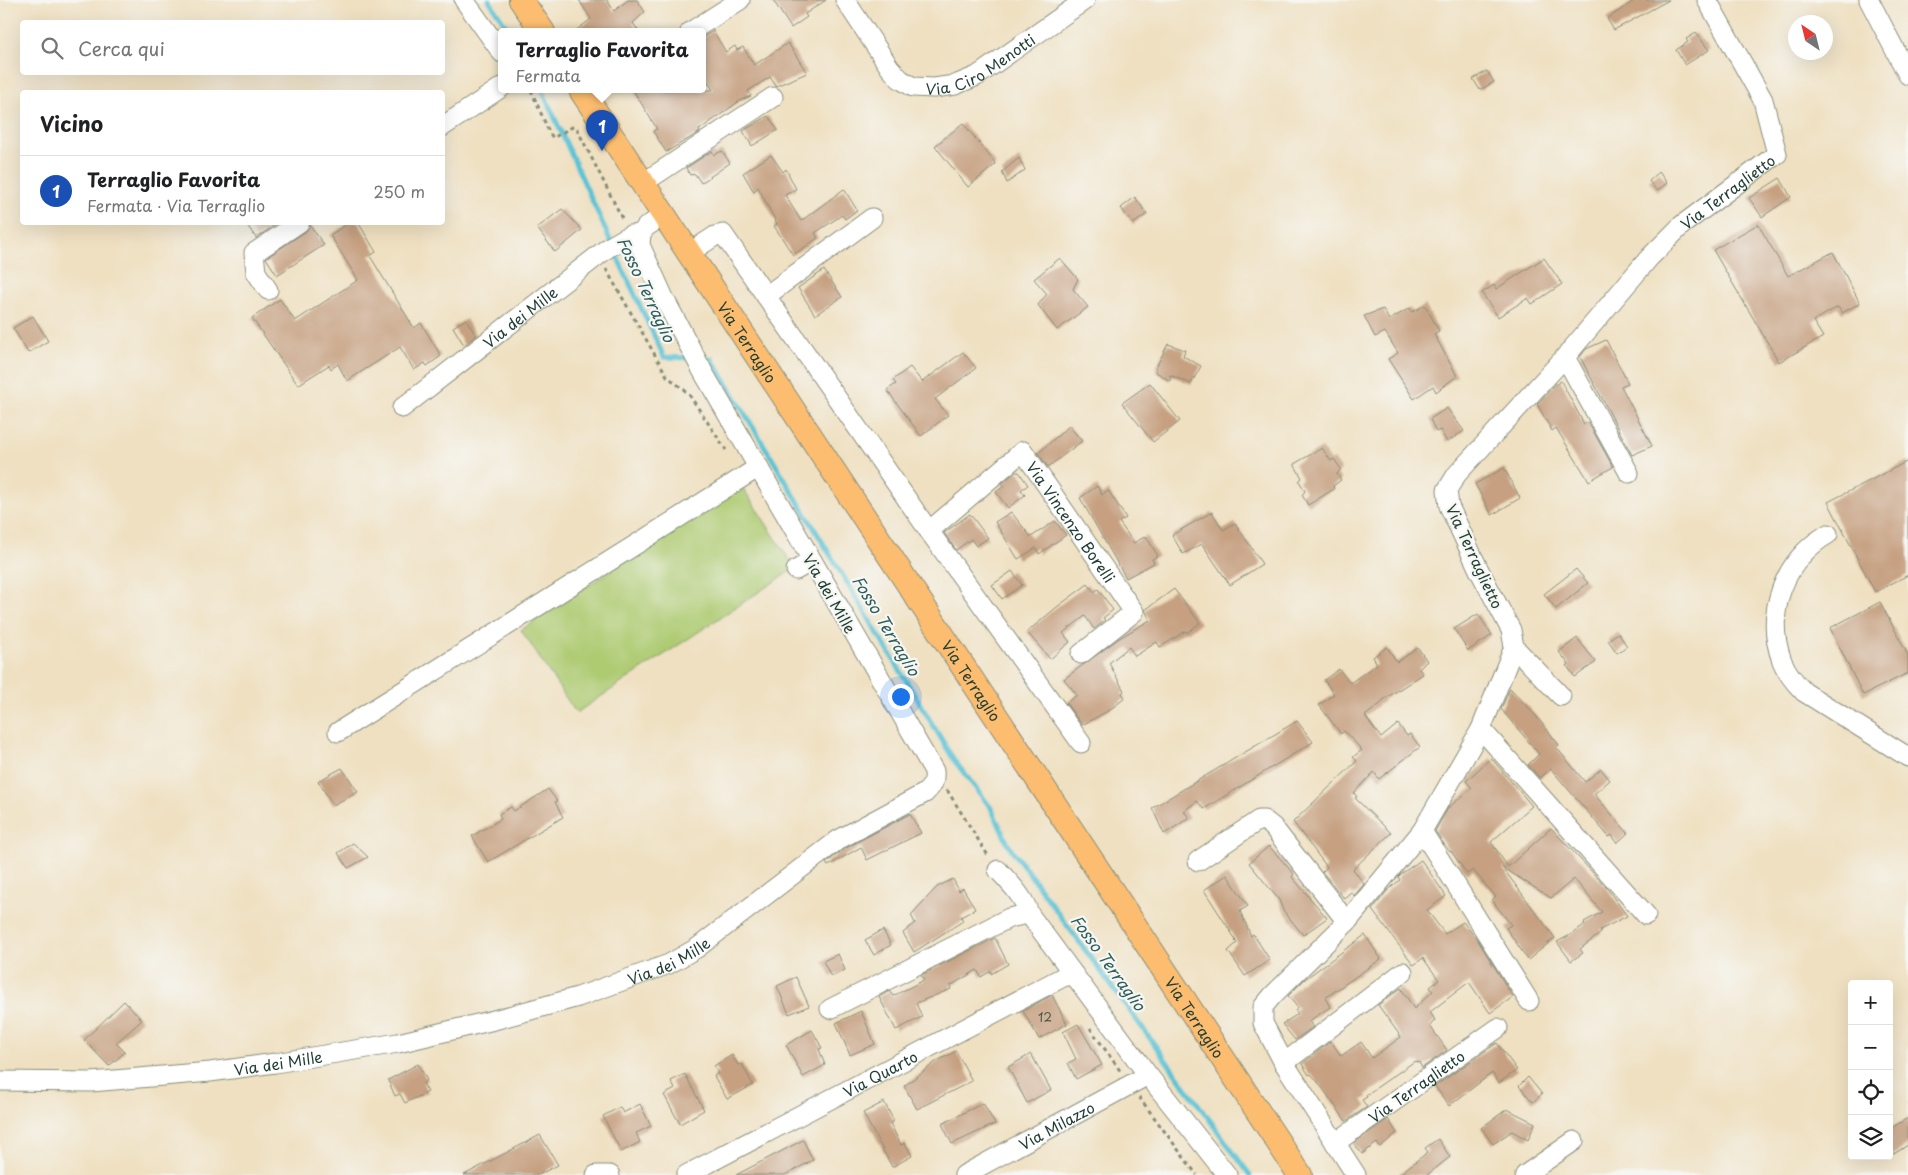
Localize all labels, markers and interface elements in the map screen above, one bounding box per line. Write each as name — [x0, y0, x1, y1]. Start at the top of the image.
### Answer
north arrow — [1788, 15, 1833, 60]
search box — [20, 20, 445, 75]
street label: Via Ciro Menotti — [925, 27, 1039, 100]
popup — [498, 28, 706, 93]
icon: search — [38, 34, 66, 62]
text: Cerca qui — [78, 34, 165, 62]
text: Terraglio Favorita — [515, 35, 689, 63]
text: Fermata — [515, 63, 581, 87]
text: Vicino — [40, 107, 103, 139]
pin: 1 — [586, 110, 618, 151]
street label: Via Terraglietto — [1675, 148, 1779, 234]
text: Terraglio Favorita — [87, 165, 260, 193]
text: 1 — [52, 179, 60, 203]
text: 250 m — [374, 179, 425, 203]
text: Fermata · Via Terraglio — [87, 193, 265, 217]
water label: Fosso Terraglio — [612, 232, 682, 347]
street label: Via dei Mille — [477, 280, 562, 353]
street label: Via Terraglio — [712, 296, 783, 387]
street label: Via Vincenzo Borelli — [1022, 456, 1122, 587]
street label: Via Terraglietto — [1441, 500, 1509, 612]
street label: Via dei Mille — [798, 549, 862, 637]
water label: Fosso Terraglio — [847, 570, 927, 681]
street label: Via Terraglio — [937, 635, 1007, 725]
your location — [888, 684, 914, 710]
water label: Fosso Terraglio — [1066, 909, 1153, 1016]
street label: Via dei Mille — [624, 931, 714, 990]
street label: Via Terraglio — [1160, 972, 1231, 1062]
map controls — [1848, 980, 1893, 1160]
button: + — [1848, 980, 1893, 1025]
house number: 12 — [1038, 1008, 1052, 1026]
button: − — [1848, 1025, 1893, 1070]
street label: Via dei Mille — [232, 1044, 324, 1080]
street label: Via Quarto — [838, 1044, 921, 1102]
street label: Via Terraglietto — [1363, 1044, 1469, 1128]
button: locate — [1848, 1070, 1893, 1115]
street label: Via Milazzo — [1014, 1095, 1098, 1155]
button: layers — [1848, 1115, 1893, 1160]

